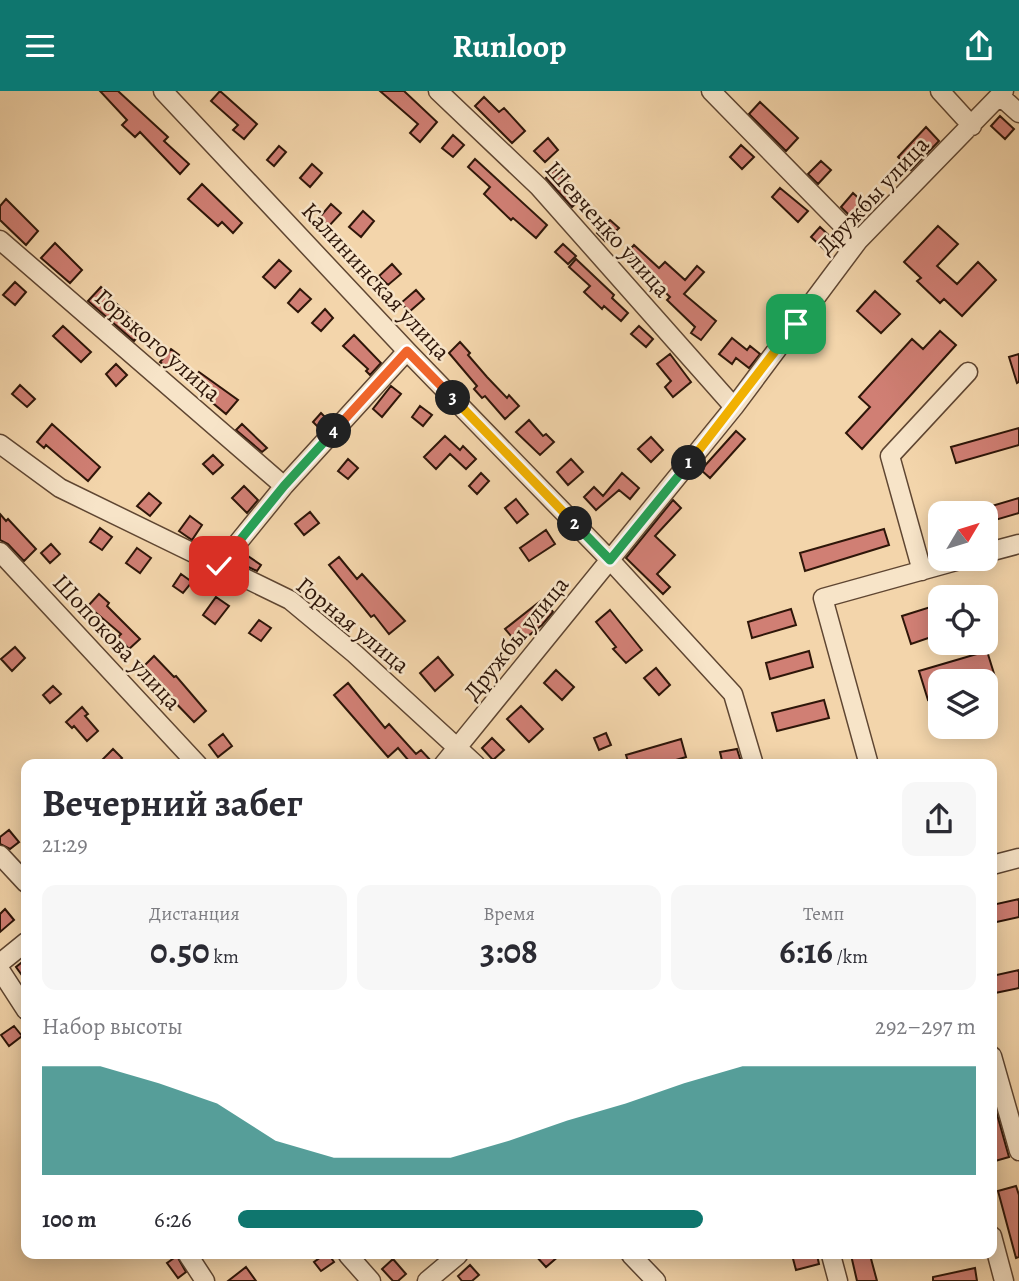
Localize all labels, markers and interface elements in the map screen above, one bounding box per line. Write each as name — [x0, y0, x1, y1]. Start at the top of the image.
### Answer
text: Runloop — [452, 24, 567, 68]
icon: menu — [21, 27, 59, 65]
icon: share — [960, 27, 998, 65]
street label: Дружбы улица — [810, 129, 936, 261]
street label: Шевченко улица — [538, 154, 678, 304]
street label: Калининская улица — [294, 195, 458, 367]
street label: Горького улица — [88, 281, 228, 409]
pin — [766, 294, 826, 354]
icon: arrive — [777, 305, 815, 343]
pin: 3 — [435, 381, 470, 415]
text: 3 — [448, 384, 457, 410]
pin: 4 — [316, 413, 352, 449]
text: 4 — [329, 417, 338, 443]
pin: 1 — [672, 445, 706, 481]
text: 1 — [685, 449, 692, 475]
north arrow — [928, 501, 998, 571]
map controls — [928, 501, 998, 739]
pin: 2 — [558, 507, 592, 541]
text: 2 — [570, 510, 579, 536]
pin — [189, 536, 249, 596]
icon: check — [200, 547, 238, 585]
street label: Шопокова улица — [45, 567, 189, 717]
street label: Горная улица — [289, 569, 417, 681]
street label: Дружбы улица — [456, 569, 576, 707]
button: locate — [928, 585, 998, 655]
button: layers — [928, 669, 998, 739]
text: Вечерний забег — [42, 777, 303, 829]
button: share — [902, 782, 976, 856]
text: 21:29 — [42, 829, 88, 860]
text: Дистанция — [149, 901, 240, 927]
text: Время — [483, 901, 535, 927]
text: Темп — [803, 901, 844, 927]
text: 0.50 — [150, 927, 210, 975]
text: 3:08 — [480, 927, 538, 975]
text: 6:16 — [779, 927, 833, 975]
text: km — [210, 944, 239, 970]
text: /km — [833, 944, 868, 970]
text: Набор высоты — [42, 1011, 183, 1042]
text: 292–297 m — [875, 1011, 976, 1042]
text: 100 m — [42, 1204, 97, 1235]
text: 6:26 — [154, 1204, 192, 1235]

